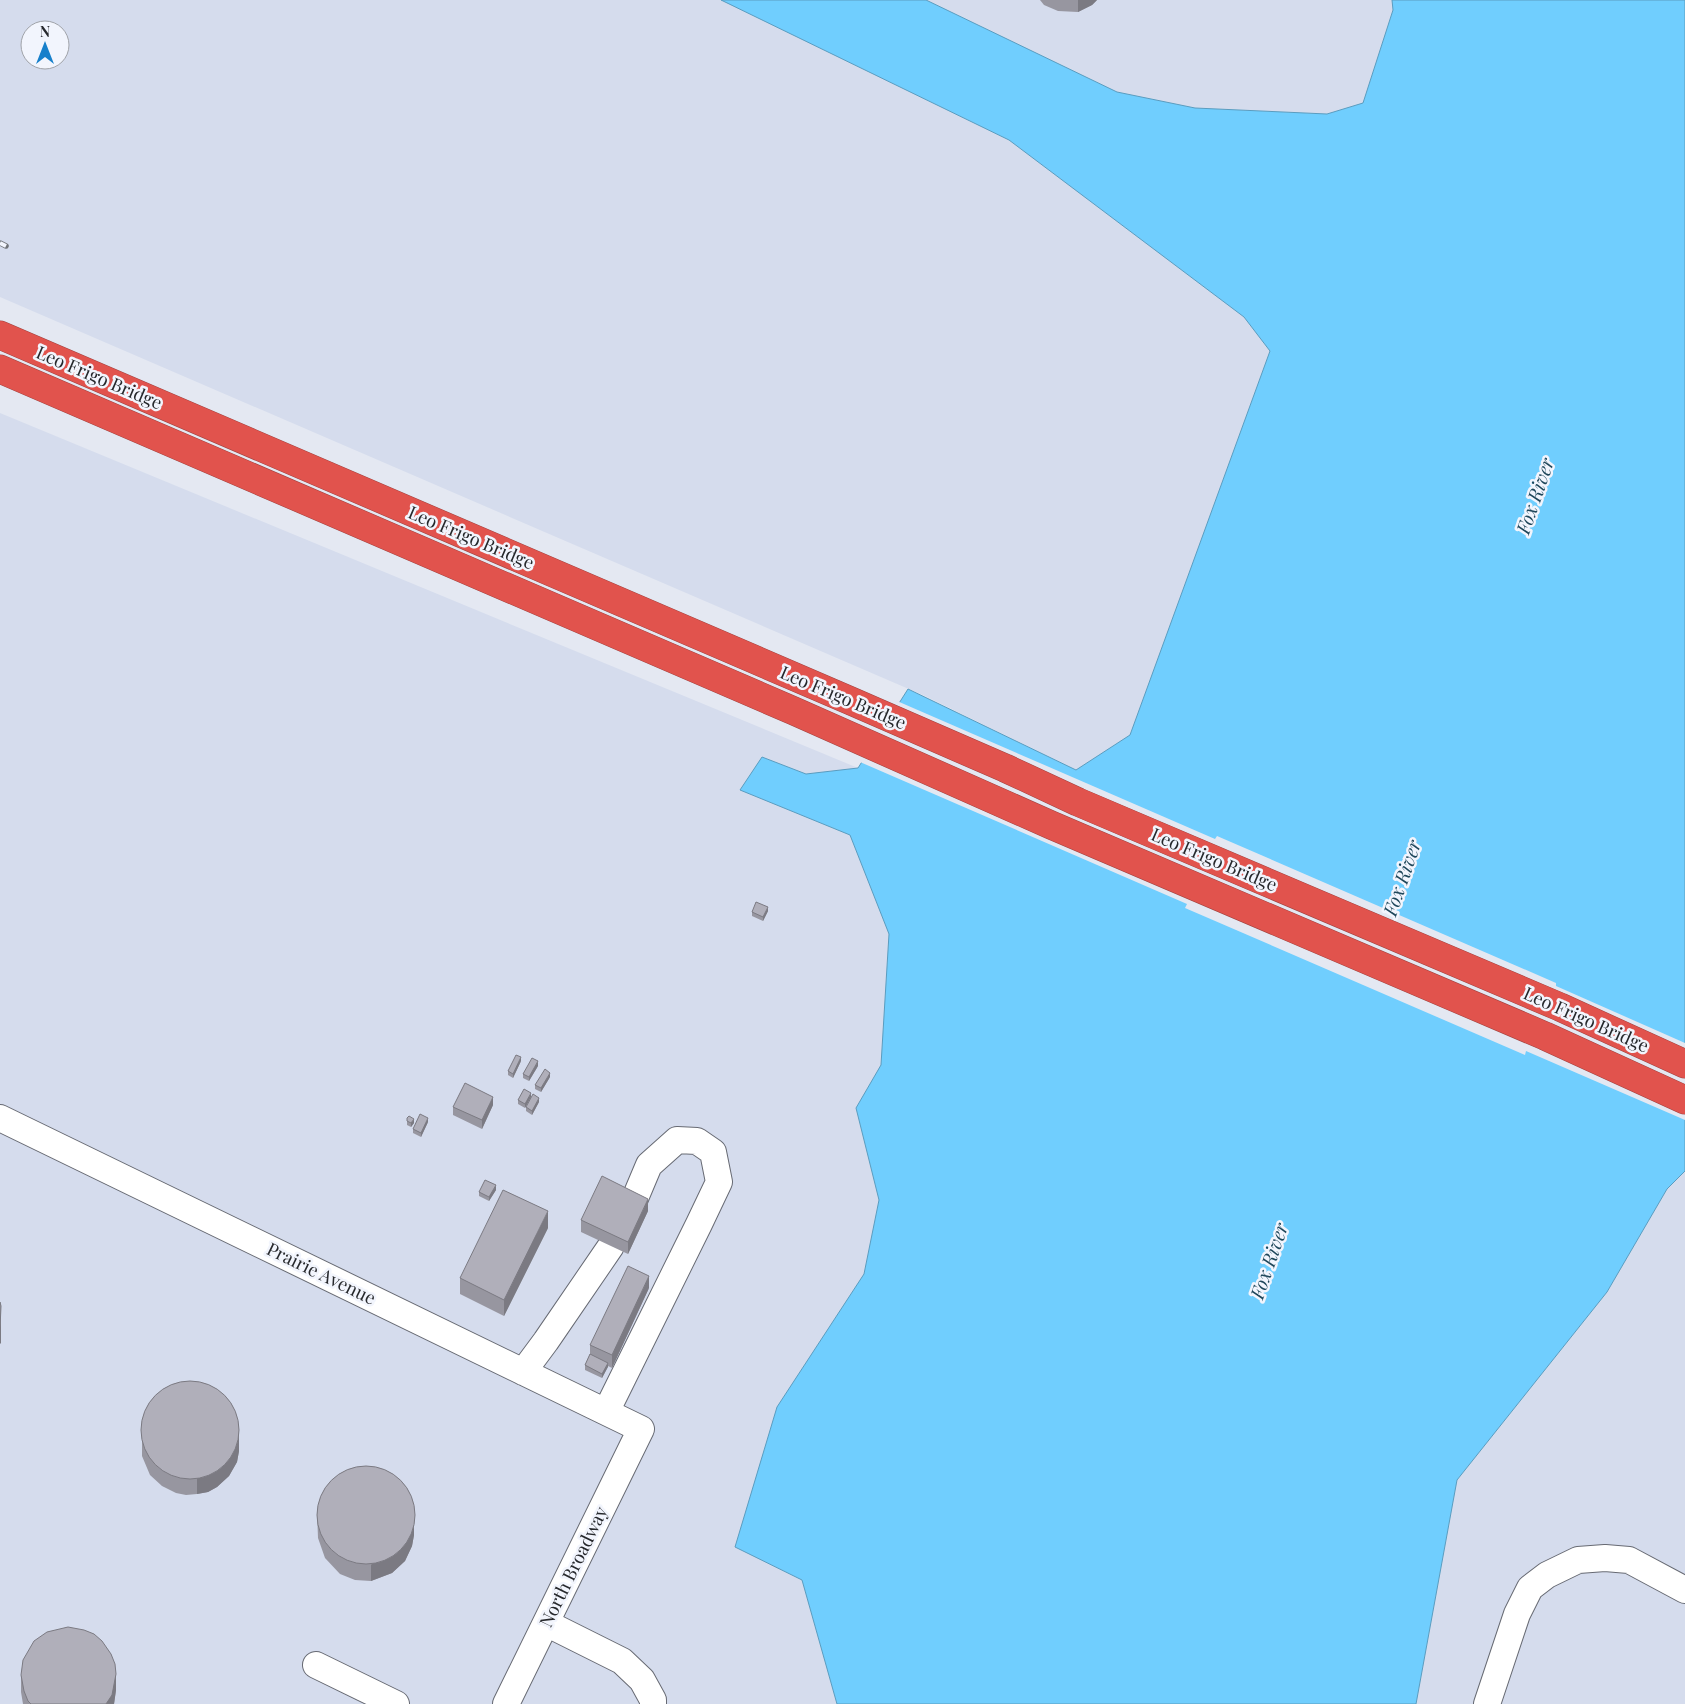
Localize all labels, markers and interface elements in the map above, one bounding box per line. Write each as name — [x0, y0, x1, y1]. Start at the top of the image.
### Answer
north arrow — [20, 20, 70, 70]
text: N — [40, 22, 50, 41]
street label: Leo Frigo Bridge — [33, 340, 166, 414]
water label: Fox River — [1509, 453, 1559, 538]
street label: Leo Frigo Bridge — [405, 500, 538, 574]
street label: Leo Frigo Bridge — [777, 660, 910, 734]
street label: Leo Frigo Bridge — [1148, 822, 1281, 896]
water label: Fox River — [1376, 835, 1426, 920]
street label: Leo Frigo Bridge — [1520, 981, 1653, 1057]
water label: Fox River — [1243, 1218, 1293, 1303]
street label: Prairie Avenue — [263, 1236, 380, 1310]
street label: North Broadway — [534, 1502, 613, 1631]

